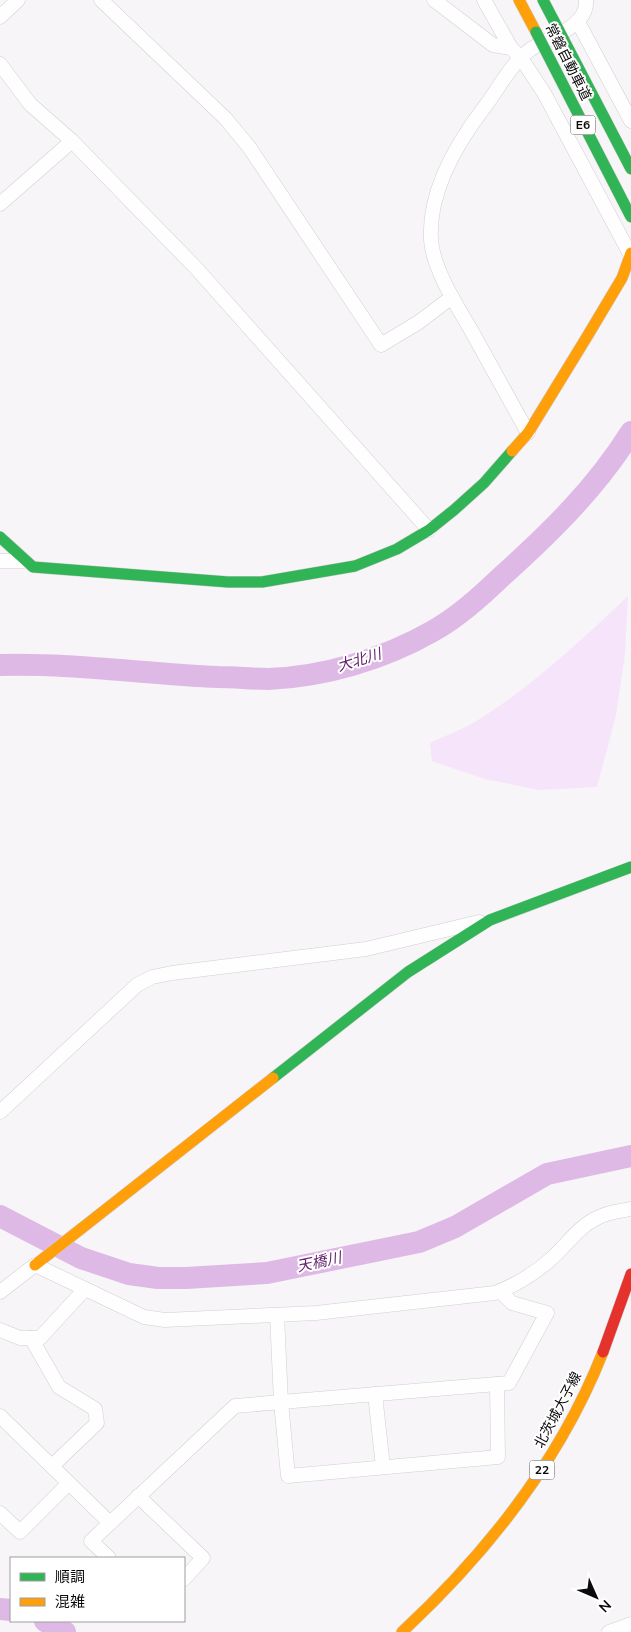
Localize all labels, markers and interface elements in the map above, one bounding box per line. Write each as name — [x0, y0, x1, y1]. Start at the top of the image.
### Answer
street label: 常磐自動車道 — [540, 20, 596, 104]
road number: E6 — [570, 116, 596, 134]
water label: 大北川 — [335, 643, 385, 676]
water label: 天橋川 — [295, 1247, 345, 1276]
street label: 北茨城大子線 — [530, 1368, 586, 1452]
road number: 22 — [530, 1460, 554, 1480]
legend — [10, 1557, 185, 1622]
text: 順調 — [55, 1567, 85, 1587]
north arrow — [571, 1572, 621, 1622]
text: 混雑 — [55, 1592, 85, 1612]
text: N — [594, 1595, 615, 1616]

